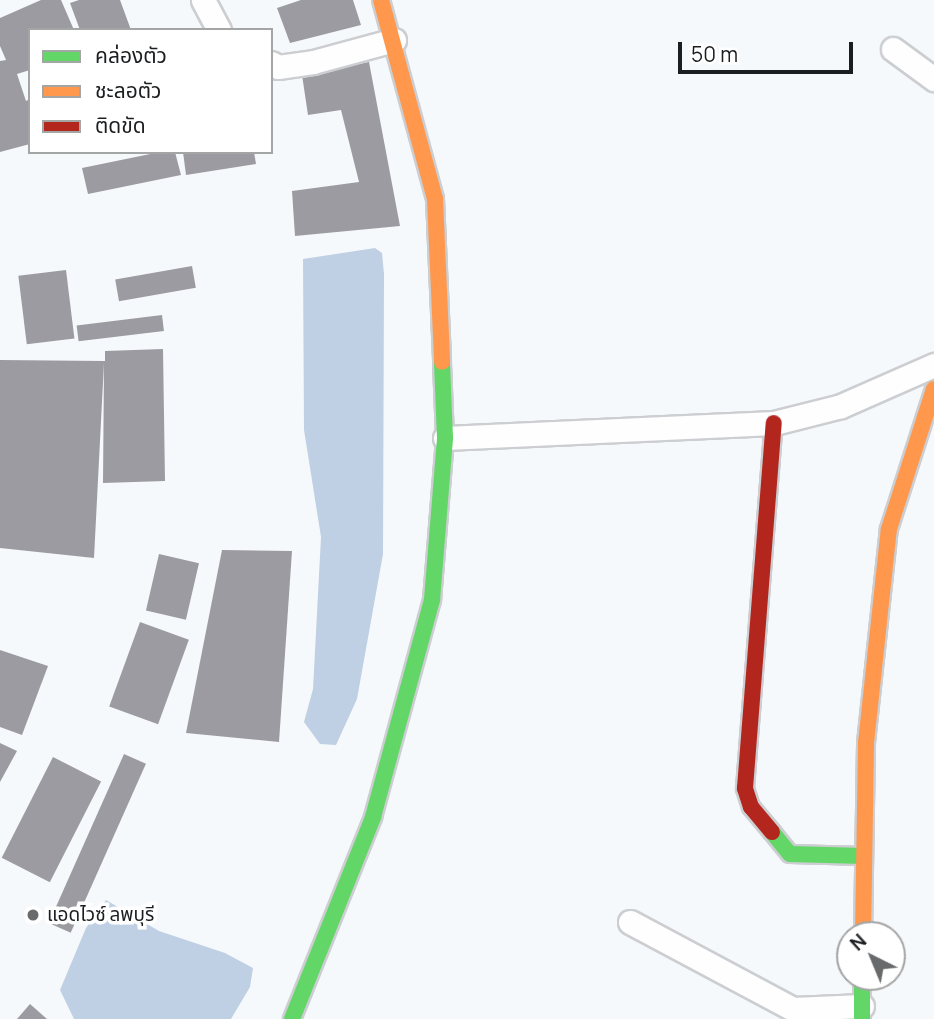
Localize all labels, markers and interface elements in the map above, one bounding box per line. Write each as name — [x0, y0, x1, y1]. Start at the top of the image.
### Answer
legend — [28, 28, 273, 154]
scale bar — [682, 28, 857, 72]
text: 50 m — [691, 40, 738, 68]
text: คล่องตัว — [95, 41, 167, 69]
text: ชะลอตัว — [95, 76, 161, 104]
text: ติดขัด — [95, 111, 146, 139]
place label: แอดไวซ์ ลพบุรี — [47, 904, 154, 926]
marker: แอดไวซ์ ลพบุรี — [25, 907, 41, 923]
north arrow — [836, 921, 906, 991]
text: N — [844, 928, 872, 956]

